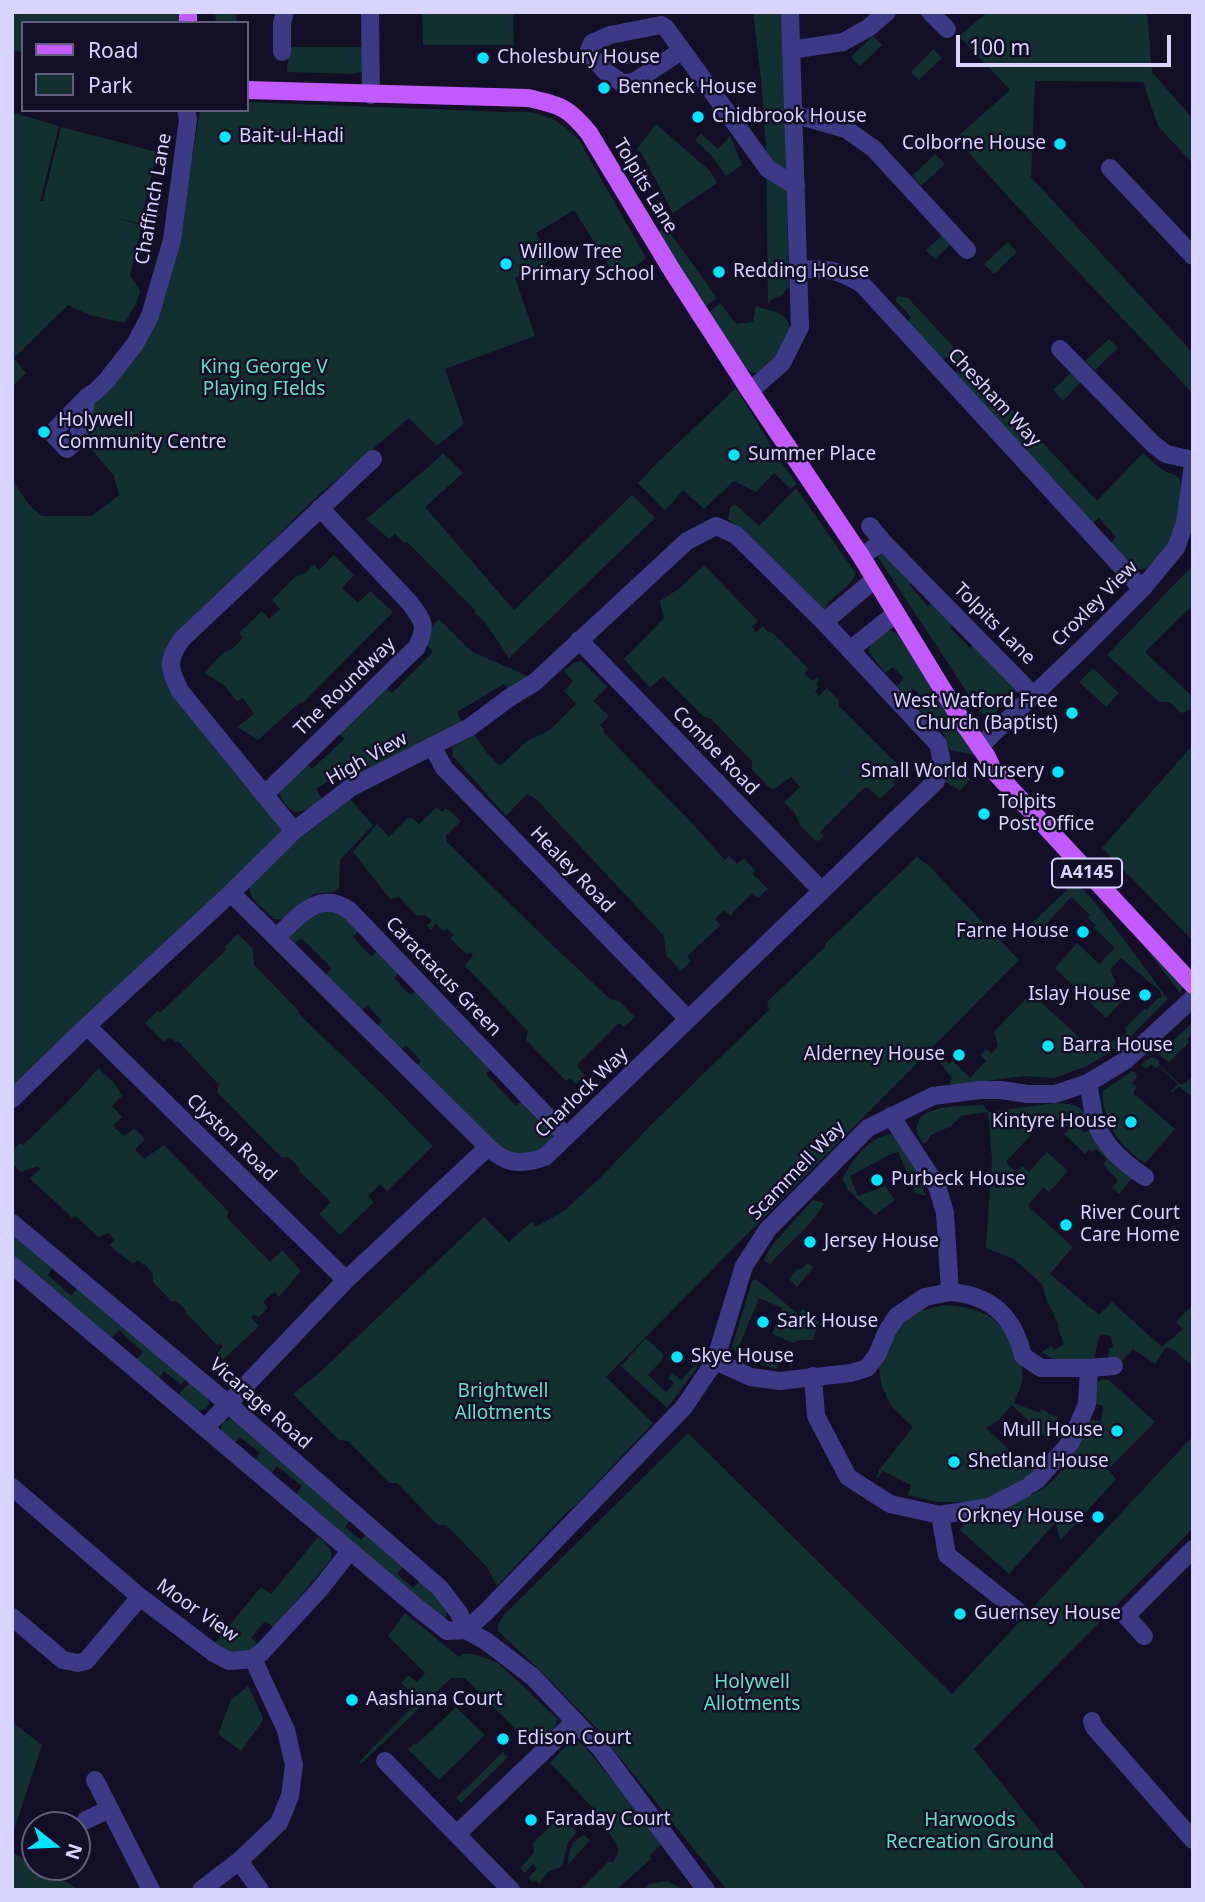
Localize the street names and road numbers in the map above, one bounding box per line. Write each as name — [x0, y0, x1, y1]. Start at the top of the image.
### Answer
street label: Chaffinch Lane — [131, 132, 177, 266]
street label: Tolpits Lane — [608, 135, 682, 237]
street label: Chesham Way — [943, 344, 1045, 452]
street label: Croxley View — [1047, 556, 1143, 652]
street label: Tolpits Lane — [948, 578, 1040, 670]
street label: The Roundway — [290, 633, 400, 741]
street label: Combe Road — [667, 702, 763, 800]
street label: High View — [323, 727, 411, 791]
street label: Healey Road — [525, 822, 619, 918]
road number: A4145 — [1052, 858, 1122, 888]
street label: Caractacus Green — [380, 913, 506, 1041]
street label: Charlock Way — [531, 1043, 633, 1143]
street label: Clyston Road — [181, 1089, 281, 1187]
street label: Scammell Way — [744, 1117, 850, 1225]
street label: Vicarage Road — [205, 1354, 315, 1454]
street label: Moor View — [152, 1575, 242, 1647]

